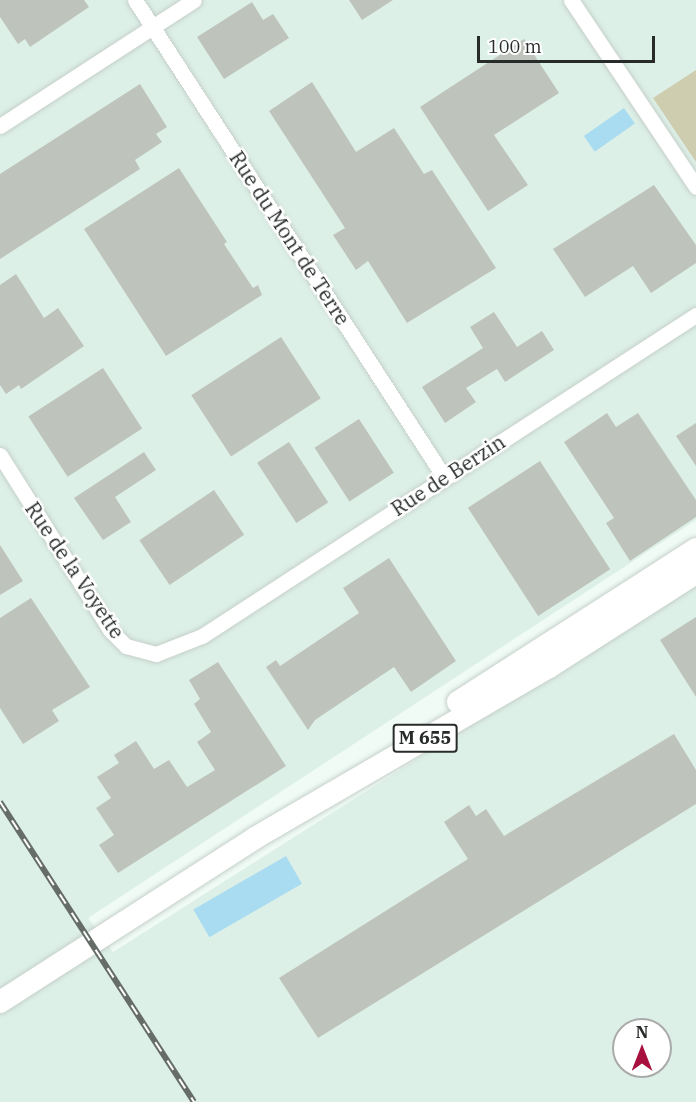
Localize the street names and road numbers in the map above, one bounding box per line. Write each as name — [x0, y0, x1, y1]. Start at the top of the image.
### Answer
street label: Rue du Mont de Terre — [225, 147, 355, 329]
street label: Rue de Berzin — [387, 429, 509, 521]
street label: Rue de la Voyette — [20, 497, 130, 643]
road number: M 655 — [392, 723, 458, 753]

